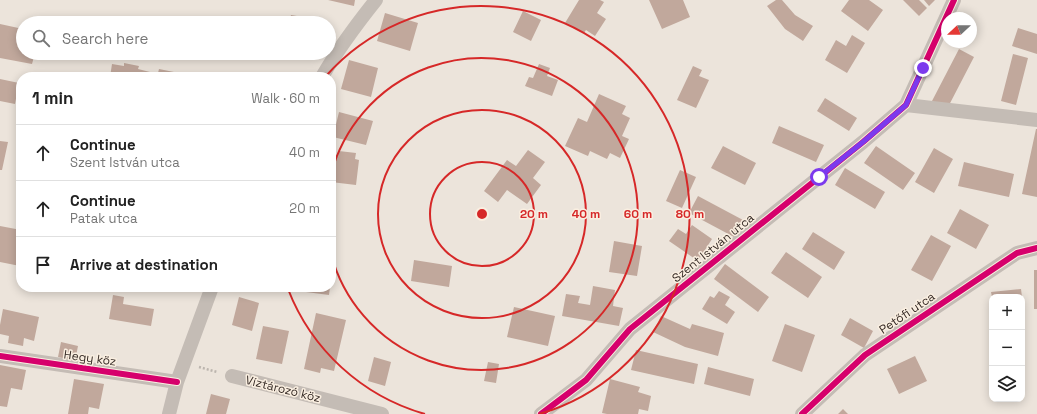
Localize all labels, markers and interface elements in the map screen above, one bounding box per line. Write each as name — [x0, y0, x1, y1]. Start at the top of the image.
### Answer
north arrow — [941, 12, 977, 48]
search box — [16, 16, 336, 60]
icon: search — [30, 27, 52, 49]
text: Search here — [62, 29, 148, 48]
route end — [914, 59, 932, 77]
text: 1 min — [32, 87, 74, 109]
text: Walk · 60 m — [251, 90, 320, 107]
text: Continue — [70, 135, 136, 154]
icon: ahead — [32, 142, 54, 164]
text: 40 m — [289, 144, 320, 161]
text: Szent István utca — [70, 154, 180, 171]
route start — [810, 168, 828, 186]
text: Continue — [70, 191, 136, 210]
icon: ahead — [32, 198, 54, 220]
text: 20 m — [289, 200, 320, 217]
text: 20 m — [520, 206, 548, 222]
text: 40 m — [572, 206, 600, 222]
text: 60 m — [624, 206, 652, 222]
text: 80 m — [676, 206, 704, 222]
centre of rings — [475, 207, 489, 221]
text: Patak utca — [70, 210, 137, 227]
street label: Szent István utca — [669, 210, 757, 286]
icon: arrive — [32, 254, 54, 276]
text: Arrive at destination — [70, 255, 218, 274]
street label: Petőfi utca — [876, 288, 938, 338]
map controls — [989, 294, 1025, 402]
button: + — [989, 294, 1025, 330]
button: − — [989, 330, 1025, 366]
street label: Hegy köz — [63, 346, 117, 370]
button: layers — [989, 366, 1025, 402]
street label: Víztározó köz — [244, 372, 322, 406]

